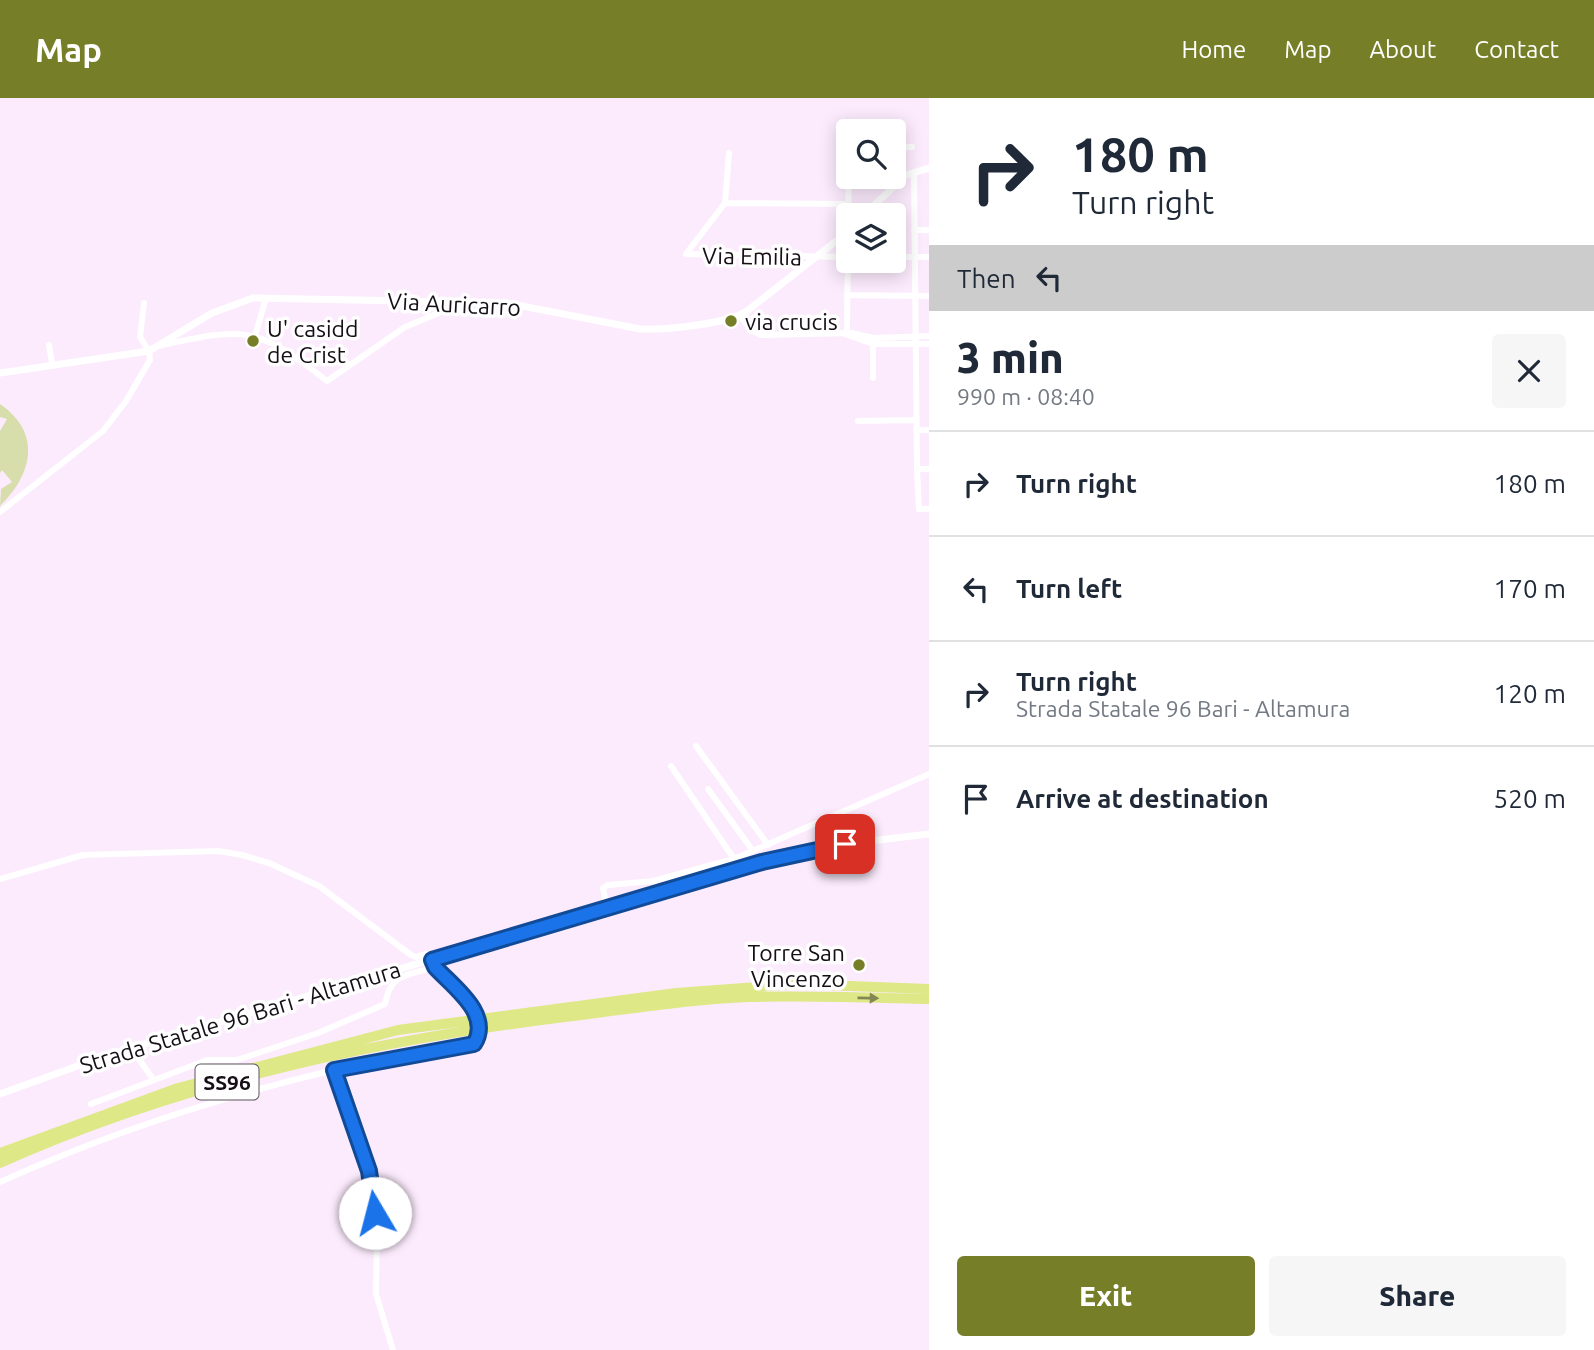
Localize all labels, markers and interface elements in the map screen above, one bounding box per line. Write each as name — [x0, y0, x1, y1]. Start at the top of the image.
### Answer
text: Map — [35, 31, 102, 68]
text: Home — [1181, 36, 1246, 63]
text: Map — [1284, 36, 1331, 63]
text: About — [1369, 36, 1436, 63]
text: Contact — [1474, 36, 1559, 63]
map controls — [836, 119, 906, 273]
button: search — [836, 119, 906, 189]
icon: right — [957, 126, 1048, 217]
text: 180 m — [1072, 126, 1209, 181]
text: Turn right — [1072, 184, 1214, 220]
button: layers — [836, 203, 906, 273]
street label: Via Emilia — [702, 243, 802, 269]
icon: left — [1030, 259, 1068, 297]
text: Then — [957, 264, 1016, 293]
street label: Via Auricarro — [387, 288, 521, 320]
place label: via crucis — [745, 309, 838, 334]
marker: via crucis — [723, 313, 739, 329]
place label: U' casidd de Crist — [267, 316, 358, 367]
marker: U' casidd de Crist — [245, 333, 261, 349]
text: 3 min — [957, 334, 1064, 381]
button: close — [1492, 334, 1566, 408]
text: 990 m · 08:40 — [957, 384, 1095, 409]
icon: right — [957, 465, 995, 503]
text: Turn right — [1016, 469, 1137, 498]
text: 180 m — [1494, 469, 1566, 498]
icon: left — [957, 570, 995, 608]
text: Turn left — [1016, 574, 1122, 603]
text: 170 m — [1494, 574, 1566, 603]
text: Turn right — [1016, 667, 1137, 696]
icon: right — [957, 675, 995, 713]
text: 120 m — [1494, 679, 1566, 708]
text: Strada Statale 96 Bari - Altamura — [1016, 696, 1350, 721]
icon: arrive — [957, 780, 995, 818]
text: Arrive at destination — [1016, 784, 1269, 813]
text: 520 m — [1494, 784, 1566, 813]
pin — [815, 814, 875, 874]
icon: arrive — [826, 825, 864, 863]
place label: Torre San Vincenzo — [747, 940, 845, 991]
street label: Strada Statale 96 Bari - Altamura — [77, 956, 403, 1078]
marker: Torre San Vincenzo — [851, 957, 867, 973]
one-way arrow — [857, 992, 879, 1004]
road number: SS96 — [196, 1065, 258, 1100]
position arrow — [338, 1176, 412, 1250]
button: Exit — [957, 1256, 1255, 1336]
button: Share — [1269, 1256, 1566, 1336]

